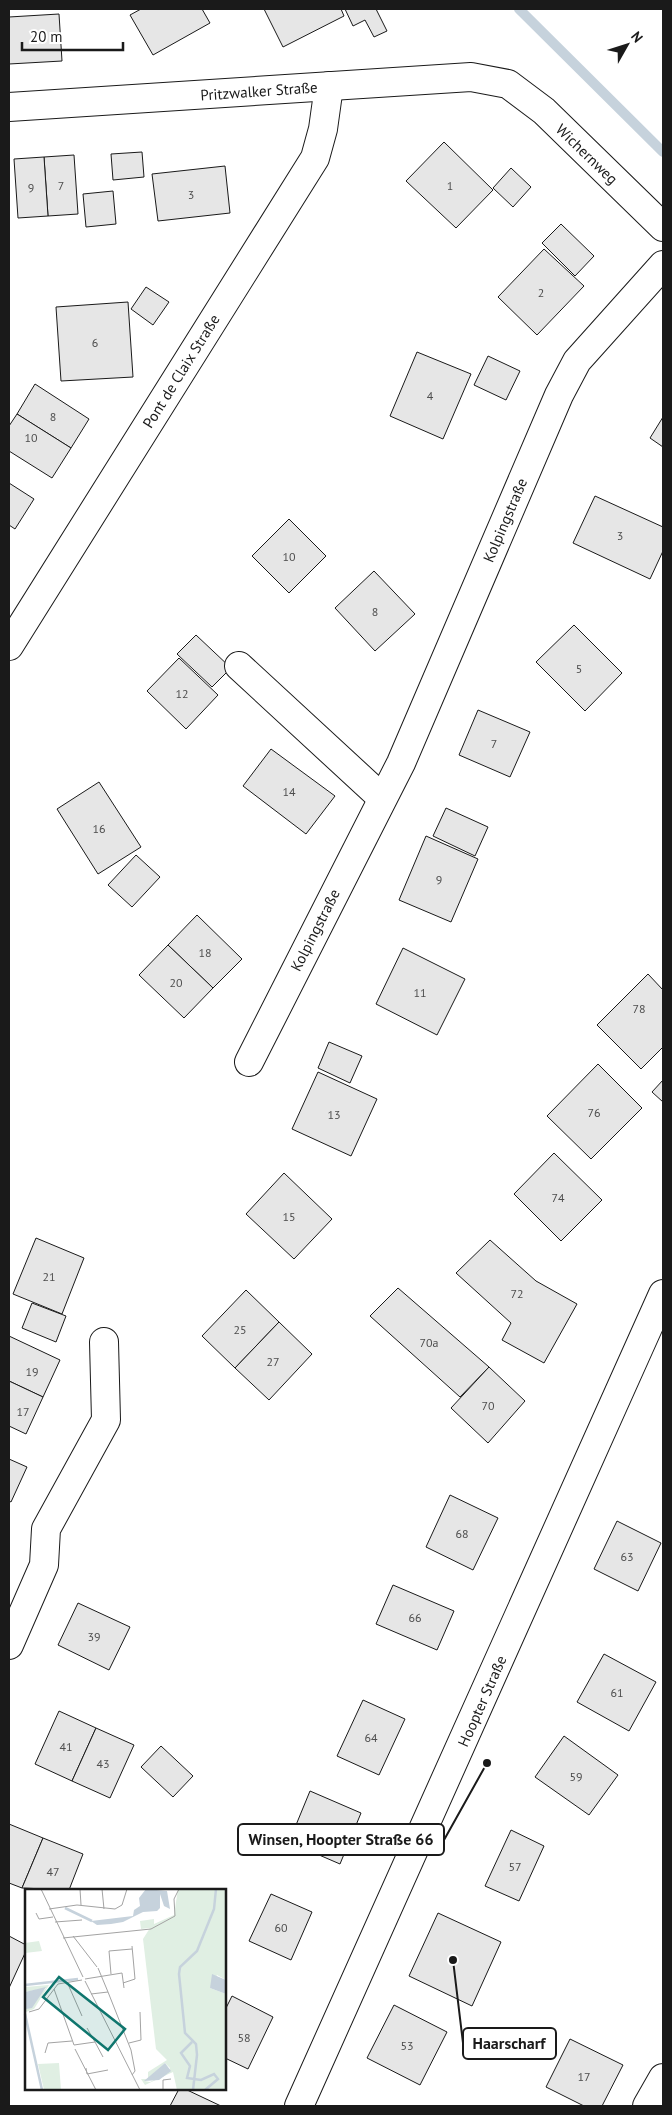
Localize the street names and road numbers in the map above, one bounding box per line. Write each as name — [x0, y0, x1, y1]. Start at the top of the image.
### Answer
street label: Pritzwalker Straße — [200, 77, 318, 105]
street label: Wichernweg — [552, 120, 622, 188]
street label: Pont de Claix Straße — [138, 311, 224, 431]
street label: Kolpingstraße — [479, 475, 531, 565]
street label: Kolpingstraße — [286, 886, 344, 974]
street label: Hoopter Straße — [453, 1652, 511, 1750]

